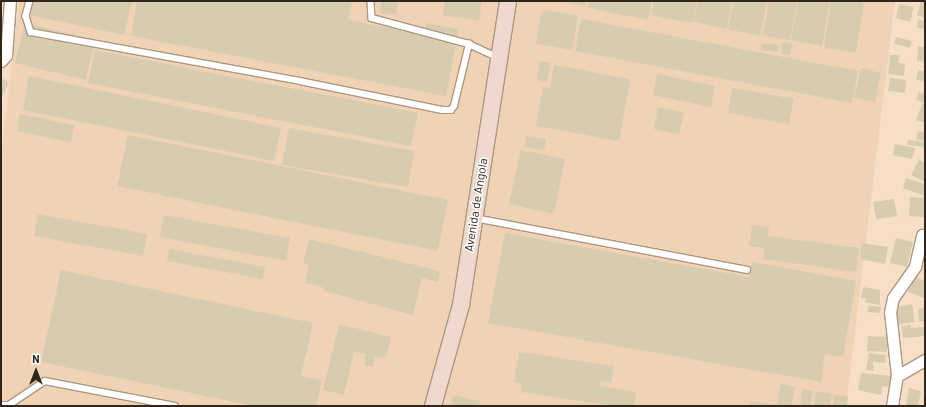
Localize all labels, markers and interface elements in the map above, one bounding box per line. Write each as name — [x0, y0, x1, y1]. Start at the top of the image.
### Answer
street label: Avenida de Angola — [462, 157, 490, 253]
north arrow — [16, 351, 56, 391]
text: N — [32, 352, 40, 365]

